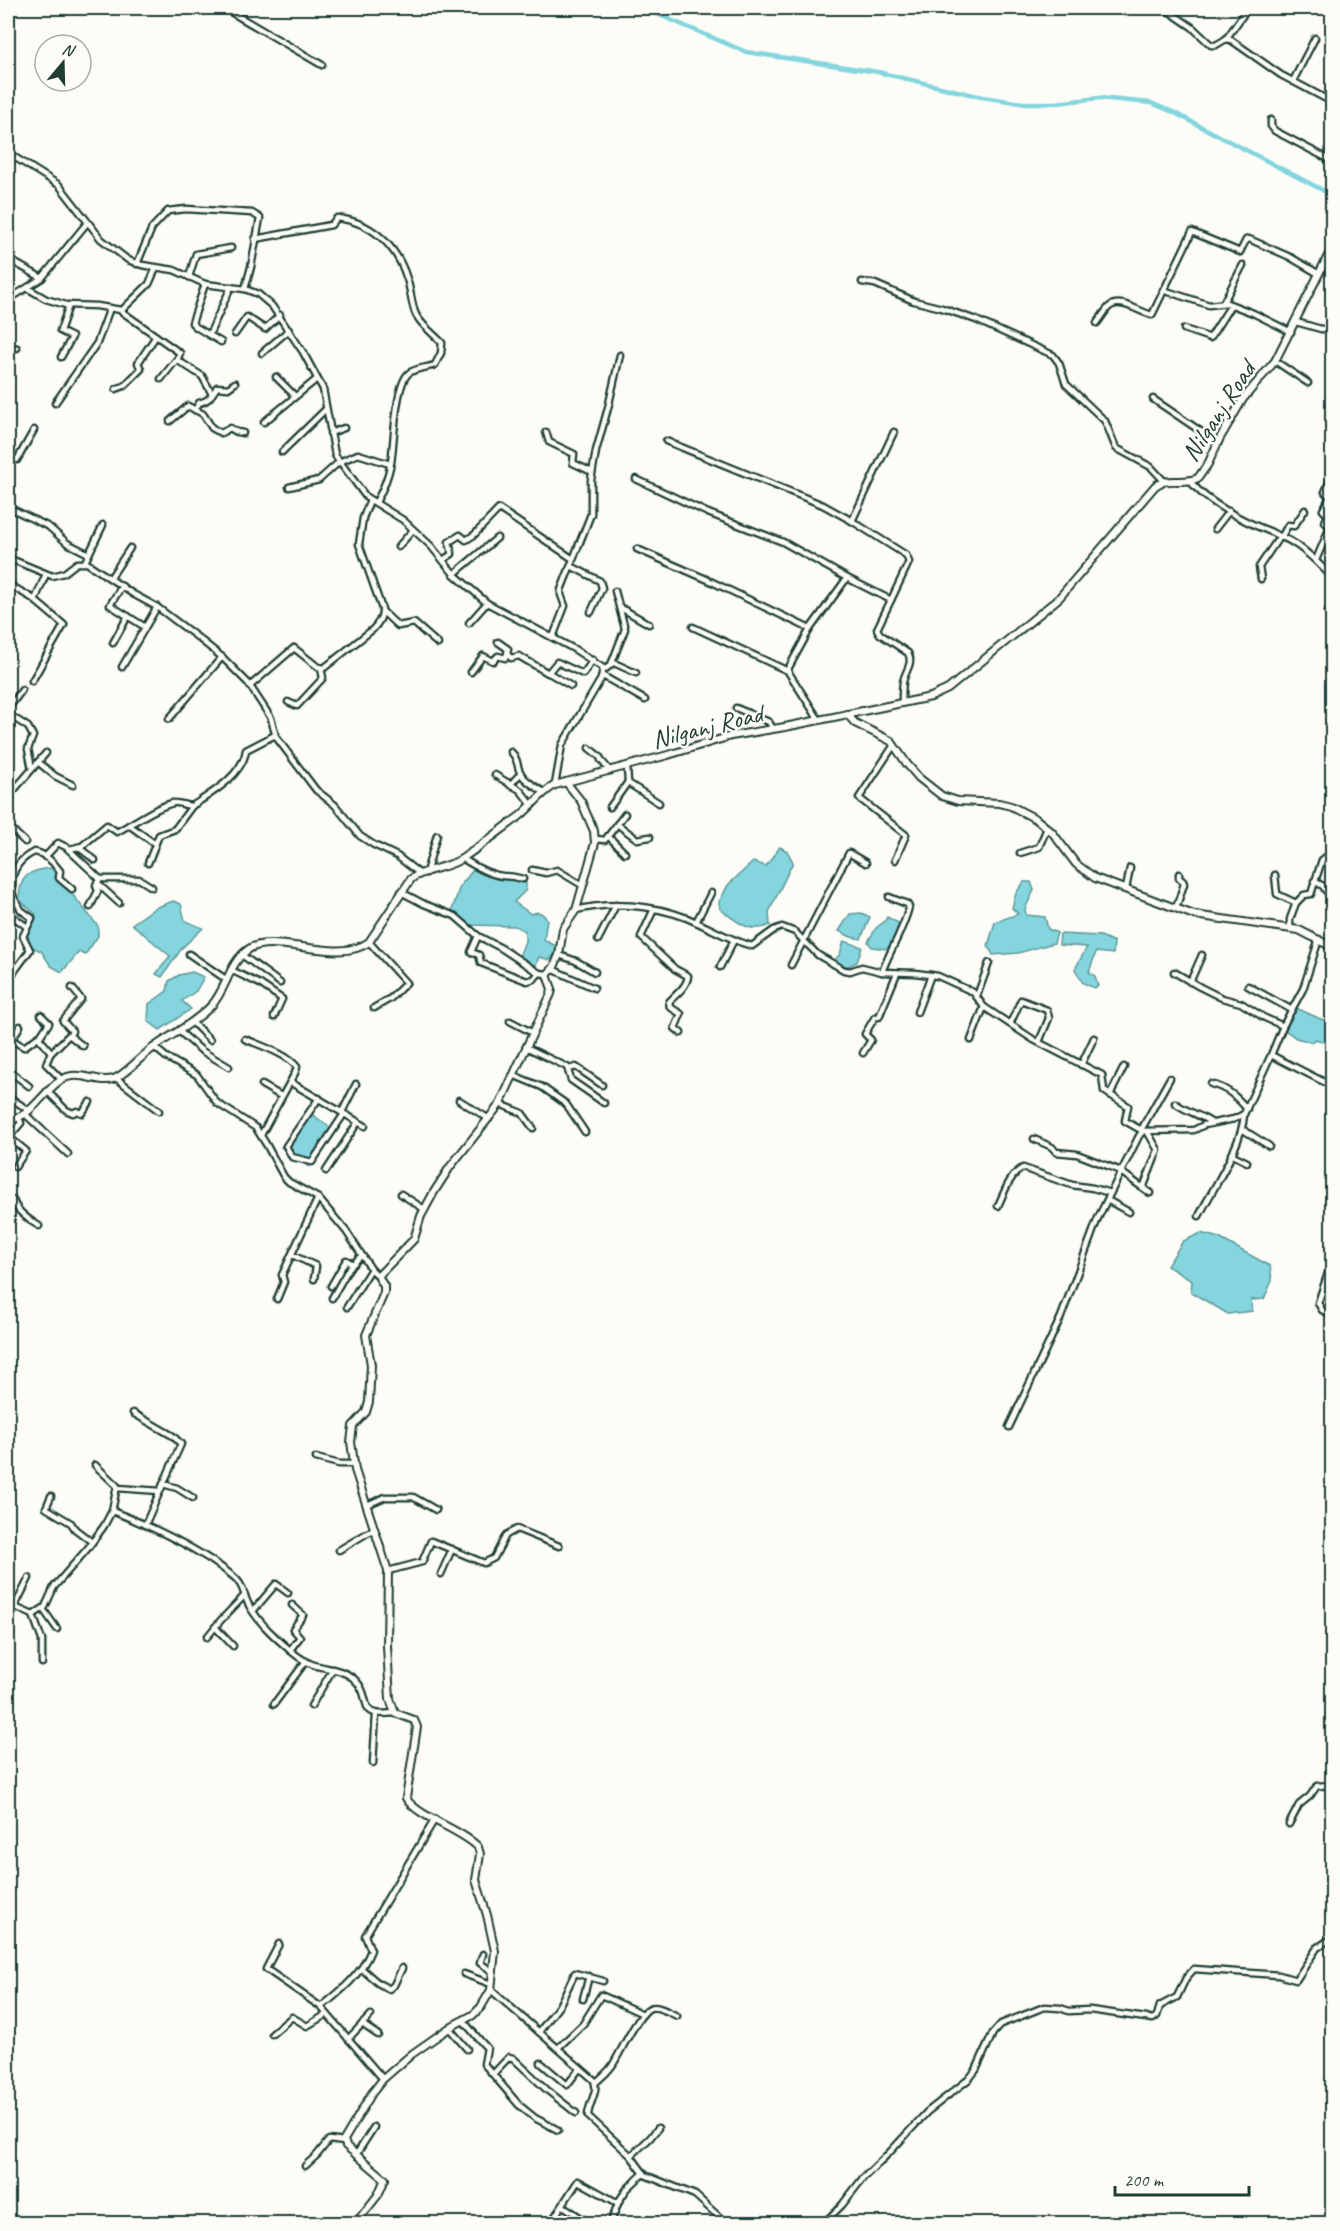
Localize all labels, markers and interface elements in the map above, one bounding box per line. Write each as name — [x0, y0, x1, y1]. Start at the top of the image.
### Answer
north arrow — [33, 33, 93, 93]
text: N — [60, 39, 78, 62]
street label: Nilganj Road — [1174, 352, 1265, 468]
street label: Nilganj Road — [648, 696, 769, 756]
scale bar — [1115, 2159, 1248, 2197]
text: 200 m — [1124, 2169, 1165, 2191]

